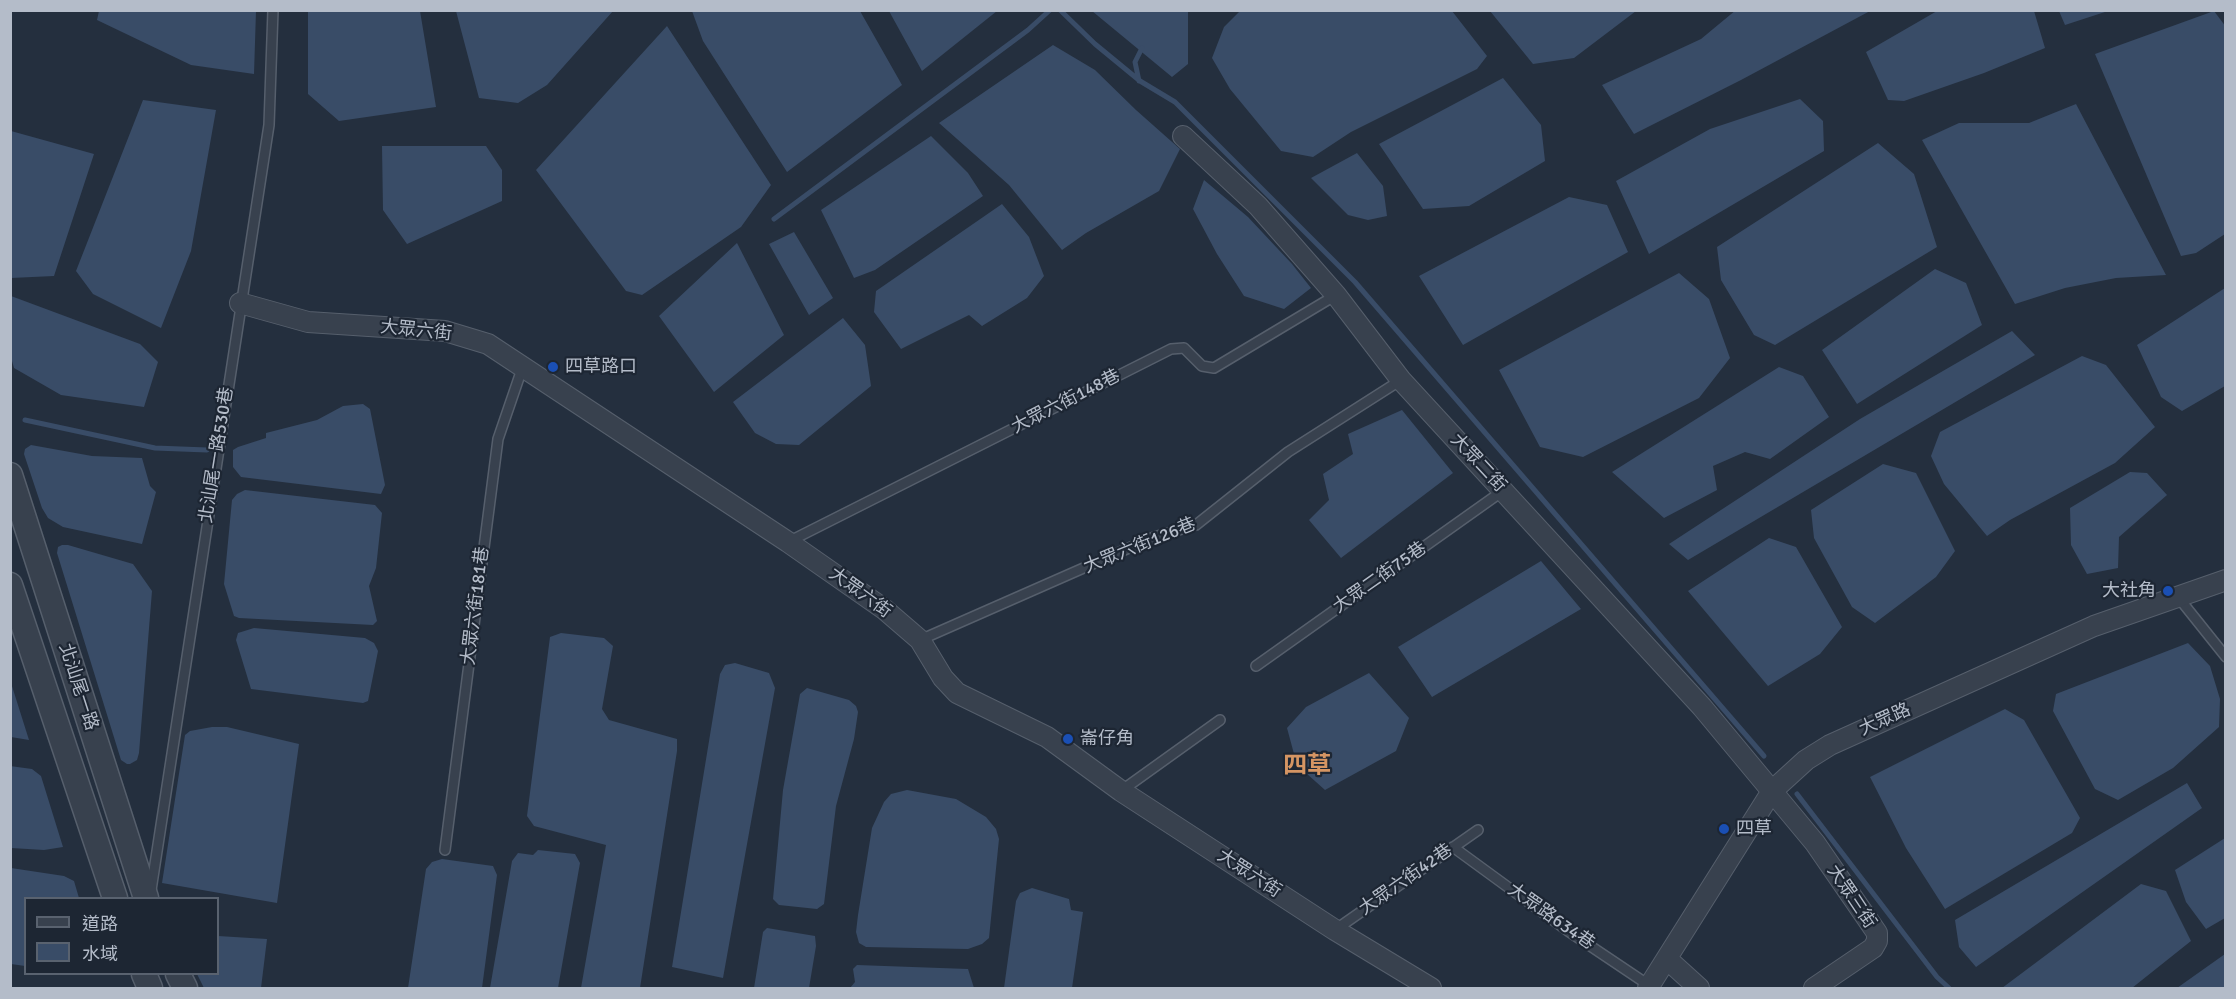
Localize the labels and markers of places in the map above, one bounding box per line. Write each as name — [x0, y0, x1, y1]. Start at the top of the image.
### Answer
place label: 四草路口 — [565, 356, 637, 378]
marker: 四草路口 — [546, 360, 560, 374]
place label: 大社角 — [2102, 580, 2156, 602]
marker: 大社角 — [2161, 584, 2175, 598]
place label: 崙仔角 — [1080, 728, 1134, 750]
marker: 崙仔角 — [1061, 732, 1075, 746]
place label: 四草 — [1736, 818, 1772, 840]
marker: 四草 — [1717, 822, 1731, 836]

